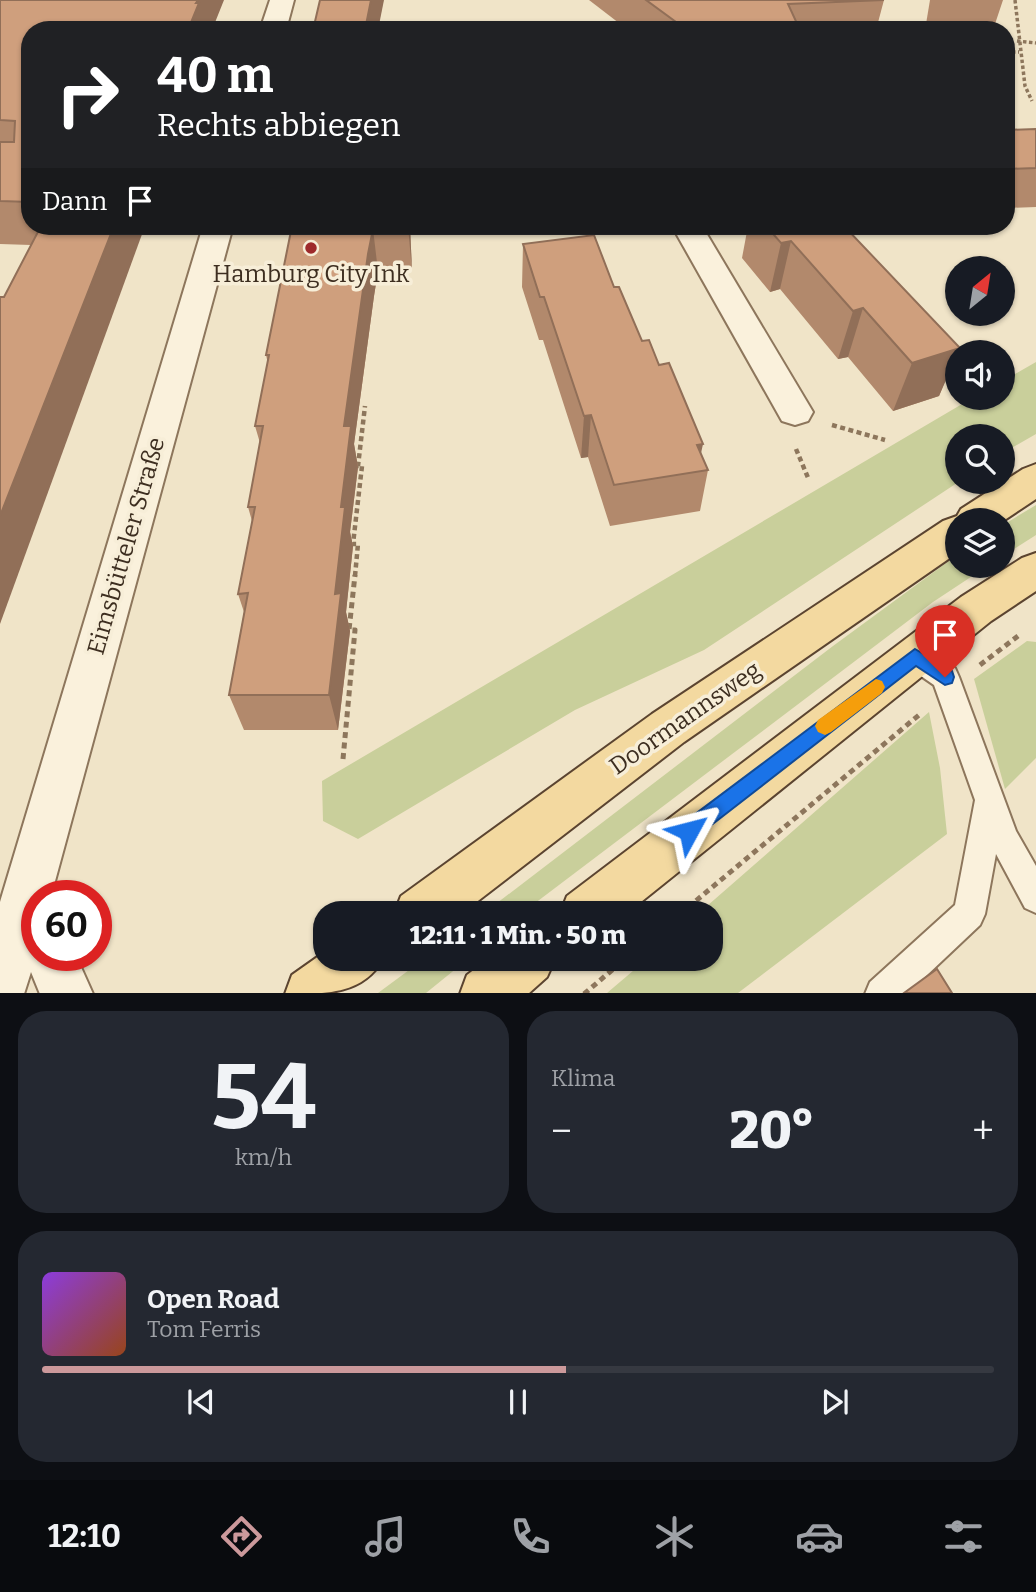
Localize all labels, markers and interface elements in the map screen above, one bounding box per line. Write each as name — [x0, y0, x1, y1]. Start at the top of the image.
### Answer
text: 40 m — [157, 46, 274, 105]
icon: right — [42, 49, 133, 140]
text: Rechts abbiegen — [157, 106, 400, 144]
icon: arrive — [121, 182, 159, 220]
text: Dann — [42, 186, 107, 217]
marker: Hamburg City Ink — [303, 240, 319, 256]
north arrow — [945, 256, 1015, 326]
map controls — [945, 256, 1015, 578]
place label: Hamburg City Ink — [213, 260, 410, 288]
button: sound — [945, 340, 1015, 410]
button: search — [945, 424, 1015, 494]
street label: Eimsbütteler Straße — [82, 434, 170, 658]
button: layers — [945, 508, 1015, 578]
pin — [915, 605, 975, 677]
icon: arrive — [926, 616, 964, 654]
street label: Doormannsweg — [604, 656, 766, 780]
position arrow — [652, 794, 726, 868]
speed limit sign: 60 — [21, 880, 112, 971]
text: 12:11 · 1 Min. · 50 m — [410, 920, 626, 951]
text: 54 — [211, 1043, 316, 1152]
text: Klima — [551, 1064, 615, 1092]
text: 20° — [730, 1099, 815, 1162]
text: − — [551, 1108, 572, 1154]
text: + — [972, 1108, 994, 1154]
text: km/h — [235, 1143, 292, 1171]
text: Open Road — [147, 1284, 279, 1315]
text: Tom Ferris — [147, 1315, 261, 1343]
icon: previous — [182, 1383, 220, 1421]
icon: pause — [499, 1383, 537, 1421]
icon: next — [816, 1383, 854, 1421]
icon: directions — [217, 1512, 266, 1561]
icon: music — [361, 1512, 410, 1561]
icon: phone — [506, 1512, 555, 1561]
icon: climate — [650, 1512, 699, 1561]
icon: car — [795, 1512, 844, 1561]
icon: filters — [939, 1512, 988, 1561]
text: 12:10 — [48, 1517, 121, 1555]

